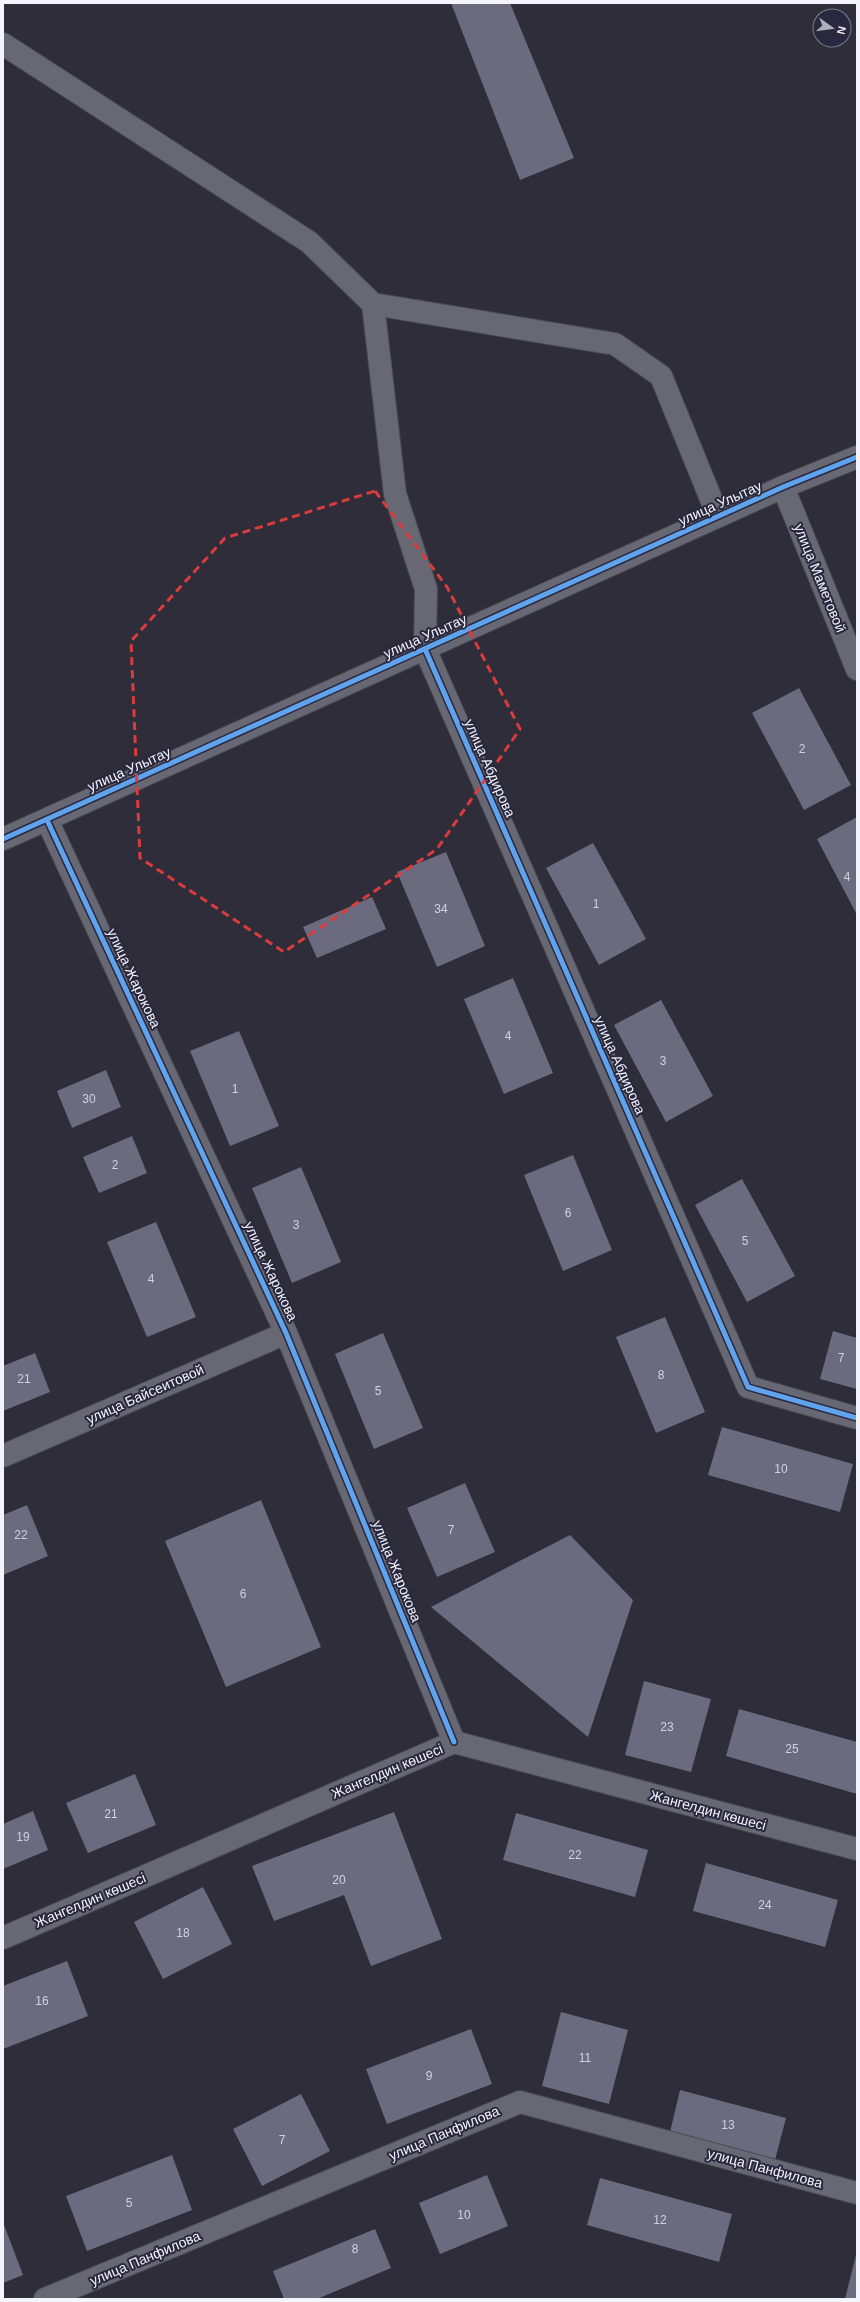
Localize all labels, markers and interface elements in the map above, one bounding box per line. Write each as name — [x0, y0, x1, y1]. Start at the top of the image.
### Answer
north arrow — [812, 8, 852, 48]
text: N — [835, 25, 848, 36]
street label: улица Улытау — [676, 477, 764, 529]
street label: улица Маметовой — [791, 521, 849, 635]
street label: улица Улытау — [381, 610, 469, 662]
street label: улица Абдирова — [461, 716, 519, 820]
house number: 2 — [799, 742, 806, 756]
street label: улица Улытау — [85, 743, 173, 795]
house number: 4 — [844, 870, 851, 884]
house number: 1 — [593, 897, 600, 911]
house number: 34 — [434, 902, 448, 916]
street label: улица Жарокова — [104, 926, 164, 1030]
street label: улица Абдирова — [591, 1013, 649, 1117]
house number: 4 — [505, 1029, 512, 1043]
house number: 3 — [660, 1054, 667, 1068]
house number: 1 — [232, 1082, 239, 1096]
house number: 30 — [82, 1092, 96, 1106]
house number: 2 — [112, 1158, 119, 1172]
house number: 6 — [565, 1206, 572, 1220]
house number: 3 — [293, 1218, 300, 1232]
street label: улица Жарокова — [241, 1219, 301, 1323]
house number: 5 — [742, 1234, 749, 1248]
house number: 4 — [148, 1272, 155, 1286]
house number: 7 — [838, 1351, 845, 1365]
street label: улица Байсеитовой — [84, 1361, 206, 1427]
house number: 8 — [658, 1368, 665, 1382]
house number: 21 — [17, 1372, 31, 1386]
house number: 5 — [375, 1384, 382, 1398]
house number: 10 — [774, 1462, 788, 1476]
street label: улица Жарокова — [369, 1518, 425, 1624]
house number: 7 — [448, 1523, 455, 1537]
house number: 22 — [14, 1528, 28, 1542]
house number: 6 — [240, 1587, 247, 1601]
house number: 23 — [660, 1720, 674, 1734]
street label: Жангелдин көшесі — [329, 1740, 445, 1802]
house number: 25 — [785, 1742, 799, 1756]
street label: Жангелдин көшесі — [648, 1787, 768, 1833]
house number: 21 — [104, 1807, 118, 1821]
house number: 19 — [16, 1830, 30, 1844]
house number: 22 — [568, 1848, 582, 1862]
street label: Жангелдин көшесі — [32, 1869, 148, 1931]
house number: 20 — [332, 1873, 346, 1887]
house number: 24 — [758, 1898, 772, 1912]
house number: 18 — [176, 1926, 190, 1940]
house number: 16 — [35, 1994, 49, 2008]
house number: 11 — [579, 2051, 592, 2065]
house number: 9 — [426, 2069, 433, 2083]
street label: улица Панфилова — [386, 2102, 502, 2164]
house number: 13 — [721, 2118, 735, 2132]
house number: 7 — [279, 2133, 286, 2147]
street label: улица Панфилова — [706, 2145, 824, 2191]
house number: 5 — [126, 2196, 133, 2210]
house number: 10 — [457, 2208, 471, 2222]
house number: 12 — [653, 2213, 667, 2227]
street label: улица Панфилова — [87, 2227, 203, 2289]
house number: 8 — [352, 2242, 359, 2256]

